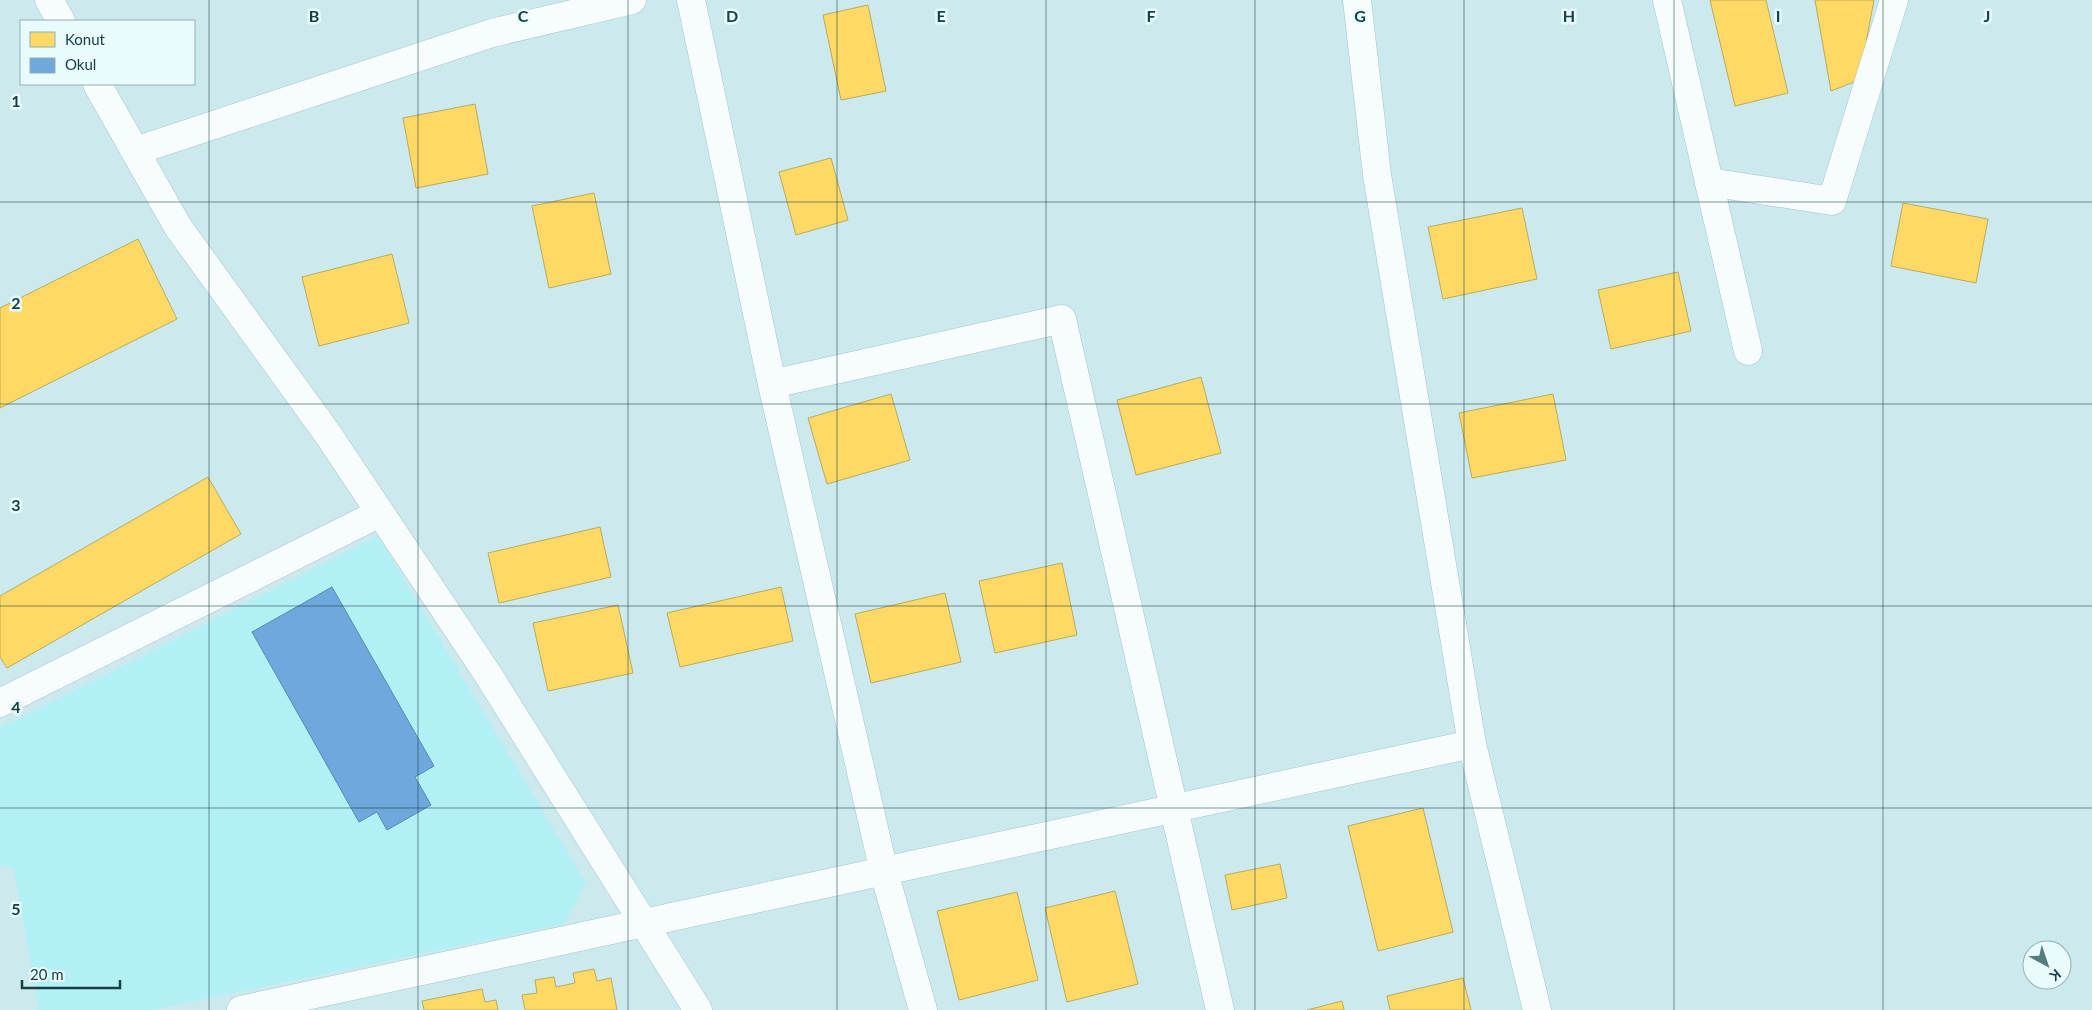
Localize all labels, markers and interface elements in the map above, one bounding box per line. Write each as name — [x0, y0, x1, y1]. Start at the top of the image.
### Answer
text: B — [309, 6, 319, 25]
text: C — [518, 6, 529, 25]
text: D — [726, 6, 738, 25]
text: E — [936, 6, 946, 25]
text: F — [1146, 6, 1156, 25]
text: G — [1354, 6, 1366, 25]
text: H — [1563, 6, 1575, 25]
text: I — [1776, 6, 1780, 25]
text: J — [1984, 6, 1990, 25]
legend — [20, 20, 195, 85]
text: Konut — [65, 30, 106, 48]
text: Okul — [65, 55, 96, 73]
text: 1 — [11, 91, 21, 110]
text: 2 — [11, 293, 21, 312]
text: 3 — [11, 495, 21, 514]
text: 4 — [11, 697, 21, 716]
text: 5 — [11, 899, 21, 918]
north arrow — [2022, 940, 2072, 990]
scale bar — [22, 958, 120, 990]
text: 20 m — [30, 965, 64, 983]
text: K — [2046, 966, 2065, 985]

